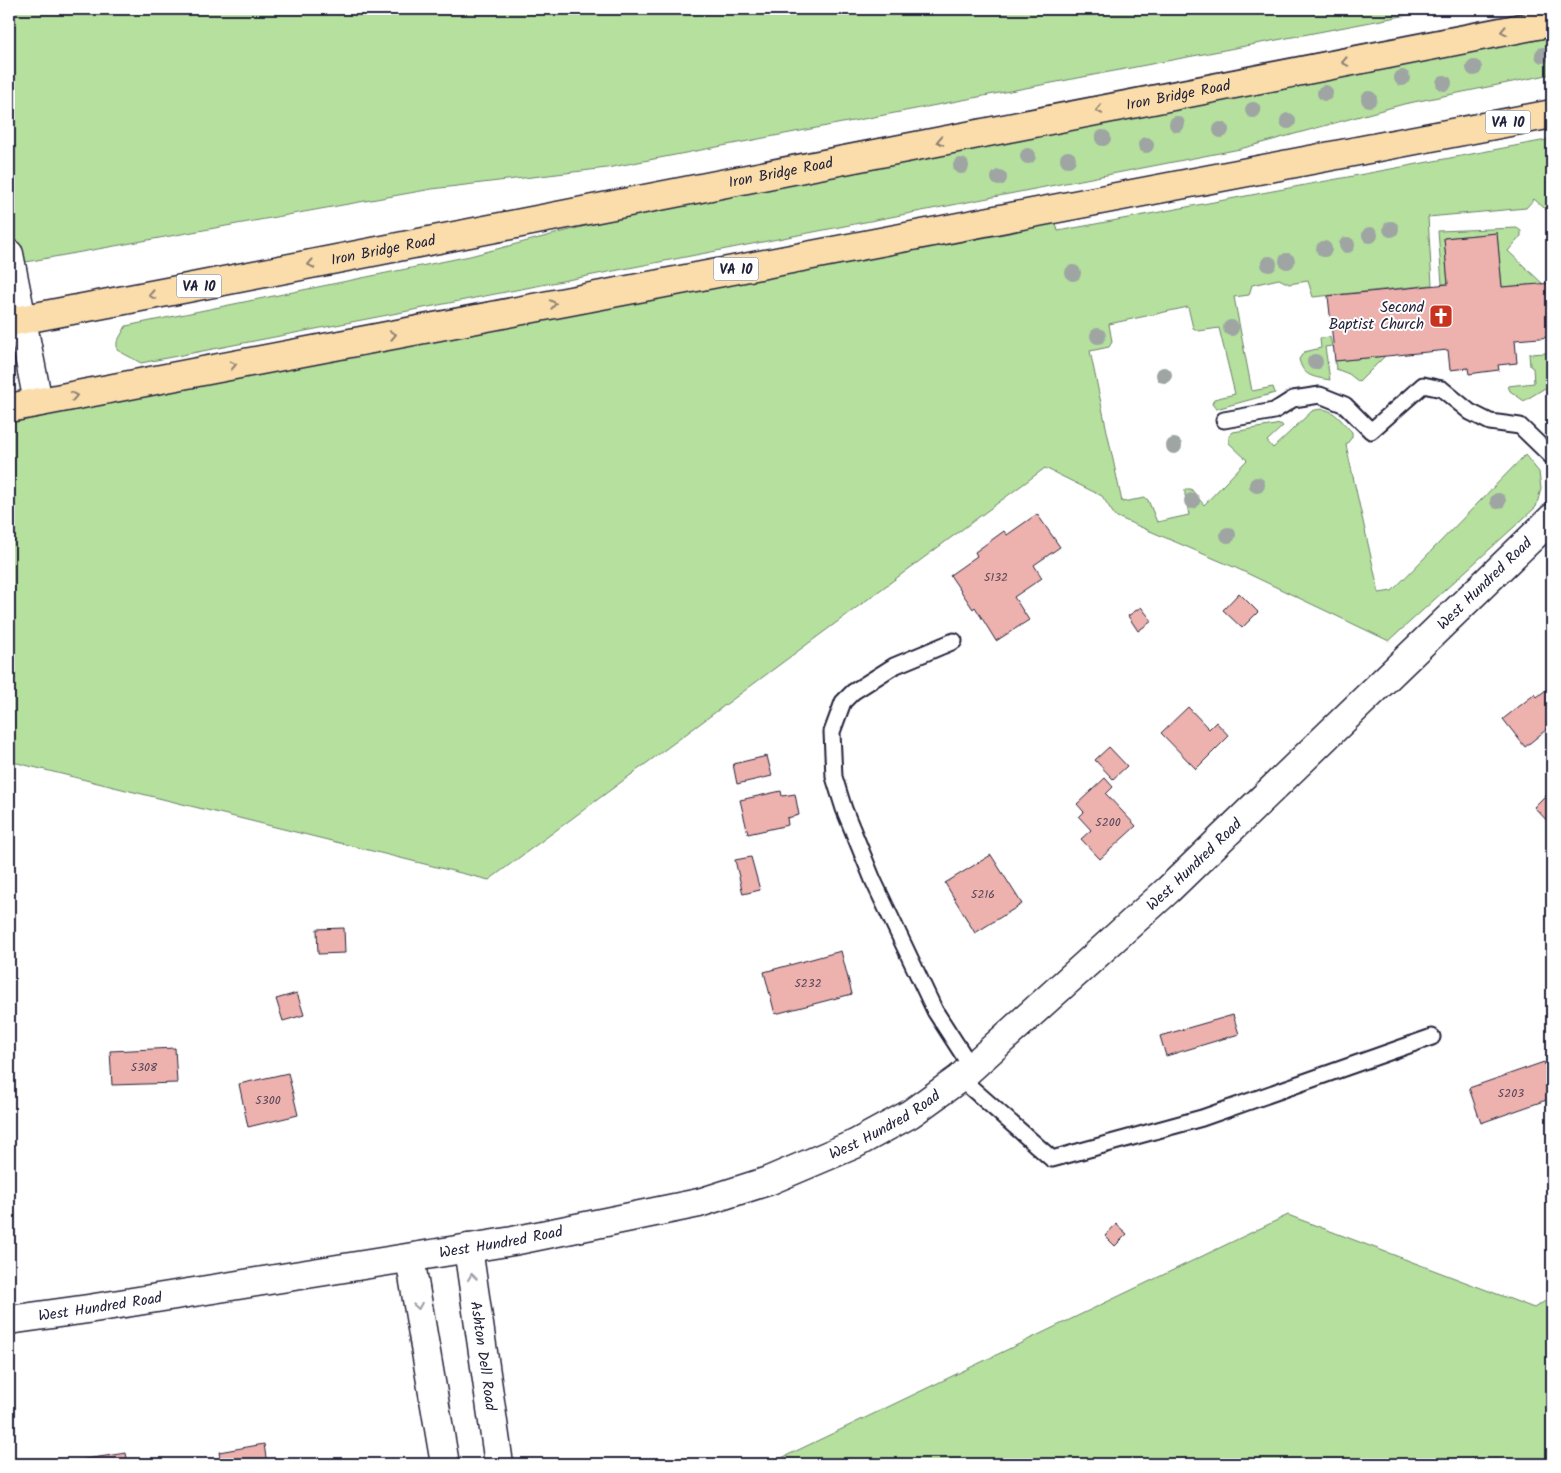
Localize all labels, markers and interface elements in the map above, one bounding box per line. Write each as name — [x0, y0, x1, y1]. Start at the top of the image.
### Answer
one-way arrow — [1500, 26, 1509, 36]
one-way arrow — [1340, 57, 1349, 67]
street label: Iron Bridge Road — [1124, 74, 1233, 118]
one-way arrow — [1095, 104, 1104, 115]
road number: VA 10 — [1486, 110, 1530, 134]
one-way arrow — [936, 135, 944, 146]
street label: Iron Bridge Road — [726, 151, 836, 195]
street label: Iron Bridge Road — [329, 229, 438, 273]
one-way arrow — [307, 258, 315, 269]
road number: VA 10 — [714, 258, 758, 280]
road number: VA 10 — [176, 274, 222, 298]
one-way arrow — [147, 289, 156, 300]
place label: Second Baptist Church — [1329, 296, 1425, 337]
one-way arrow — [548, 299, 557, 310]
church icon: Second Baptist Church — [1428, 303, 1454, 329]
one-way arrow — [389, 330, 397, 340]
one-way arrow — [229, 360, 238, 371]
one-way arrow — [69, 391, 78, 401]
street label: West Hundred Road — [1432, 532, 1539, 636]
house number: 5132 — [984, 568, 1008, 587]
house number: 5200 — [1095, 813, 1121, 832]
street label: West Hundred Road — [1141, 813, 1248, 917]
house number: 5216 — [971, 885, 995, 904]
house number: 5232 — [794, 974, 822, 993]
house number: 5308 — [131, 1058, 158, 1077]
street label: West Hundred Road — [825, 1084, 946, 1167]
house number: 5203 — [1498, 1084, 1524, 1103]
house number: 5300 — [255, 1091, 281, 1110]
street label: West Hundred Road — [438, 1220, 565, 1266]
one-way arrow — [467, 1273, 478, 1281]
street label: West Hundred Road — [37, 1286, 164, 1329]
street label: Ashton Dell Road — [463, 1300, 502, 1413]
one-way arrow — [413, 1301, 423, 1310]

